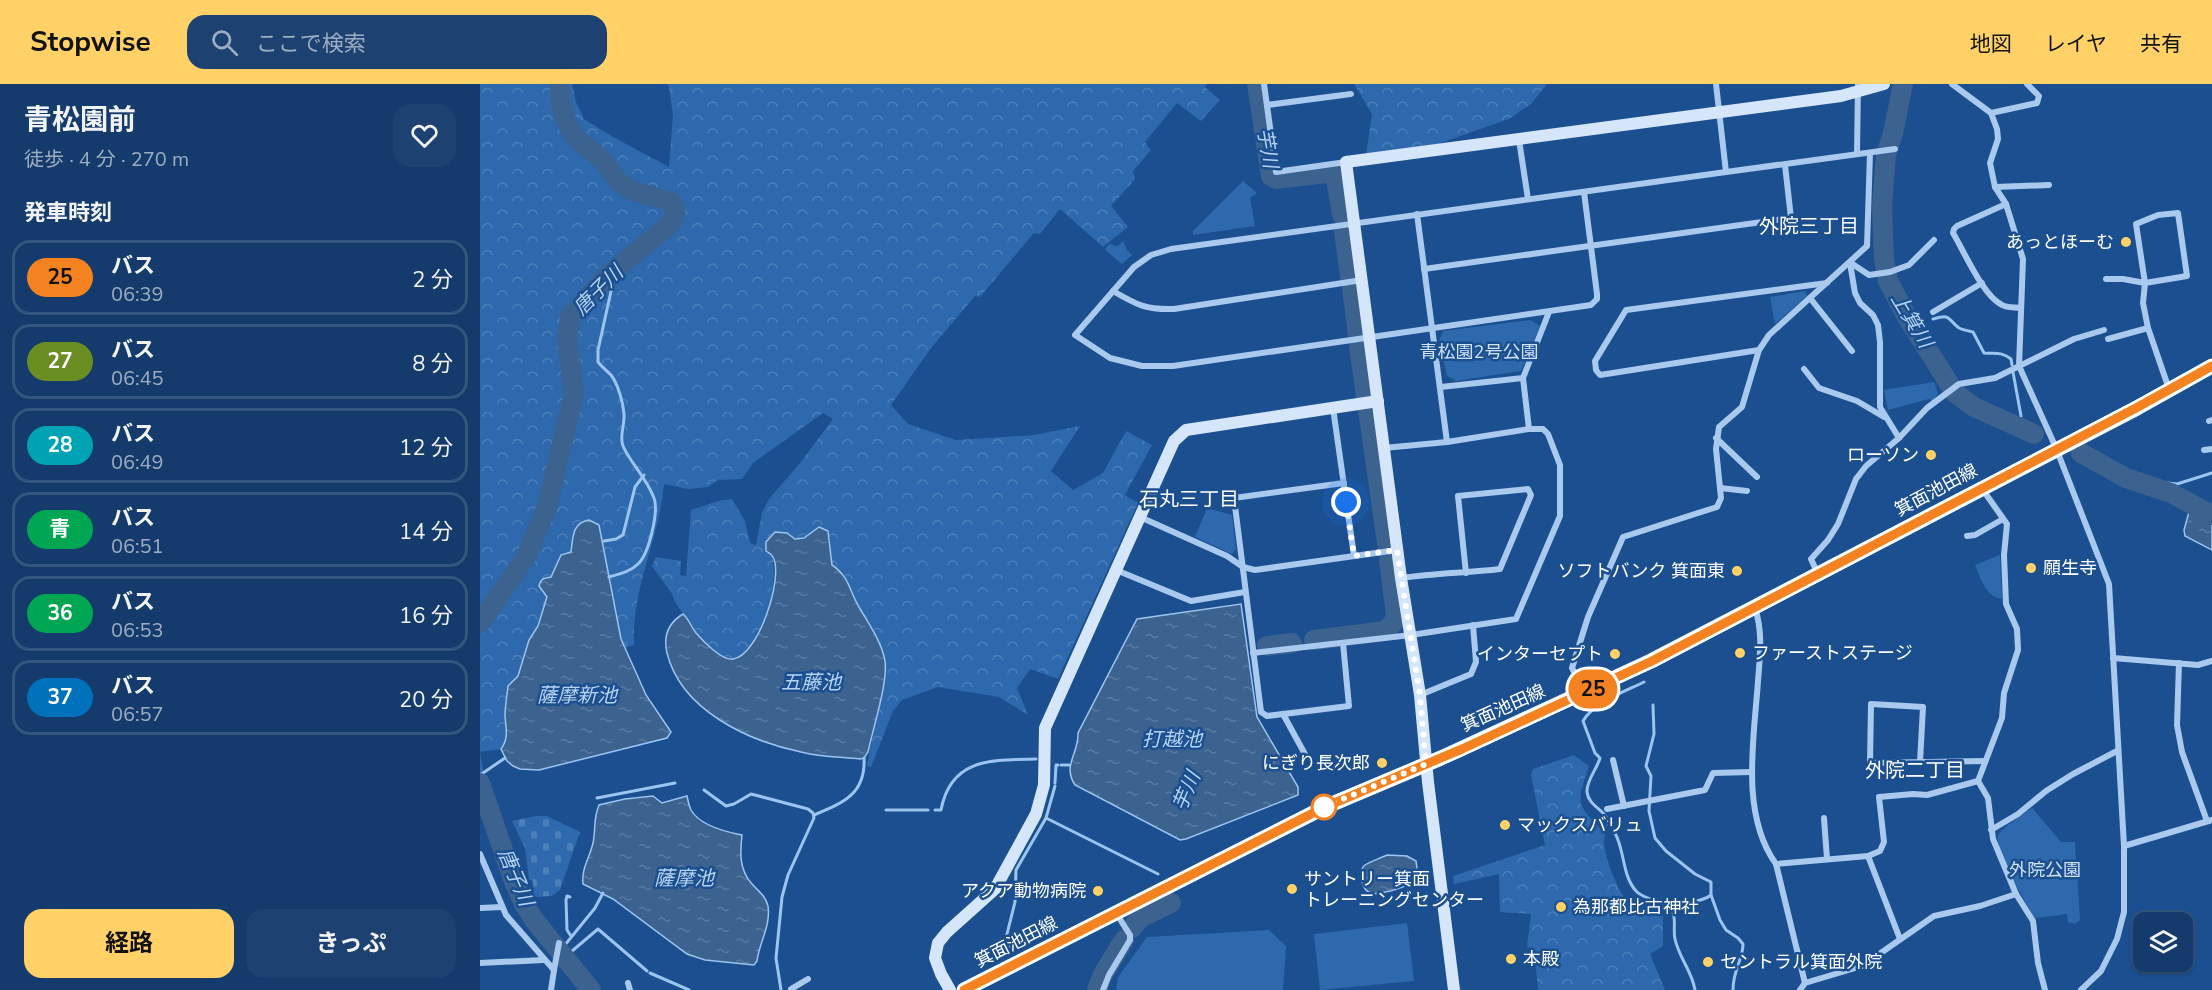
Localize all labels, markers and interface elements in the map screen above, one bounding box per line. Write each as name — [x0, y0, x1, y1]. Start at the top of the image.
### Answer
search box — [187, 15, 607, 69]
text: Stopwise — [30, 23, 151, 61]
icon: search — [208, 26, 241, 59]
text: ここで検索 — [256, 29, 366, 59]
text: 地図 — [1970, 30, 2012, 58]
text: レイヤ — [2045, 30, 2107, 58]
text: 共有 — [2140, 30, 2182, 58]
text: 青松園前 — [24, 101, 136, 139]
button: heart — [393, 104, 456, 167]
water label: 芋川 — [1251, 126, 1285, 172]
text: 徒歩 · 4 分 · 270 m — [24, 146, 189, 173]
text: 発車時刻 — [24, 198, 112, 228]
district label: 外院三丁目 — [1759, 213, 1859, 240]
place label: あっとほーむ — [2006, 230, 2114, 254]
marker: あっとほーむ — [2119, 235, 2133, 249]
text: バス — [111, 251, 155, 281]
water label: 唐子川 — [568, 258, 631, 321]
text: 25 — [47, 263, 73, 291]
text: 2 分 — [412, 265, 453, 295]
text: 06:39 — [111, 281, 164, 308]
water label: 上箕川 — [1885, 288, 1940, 355]
text: バス — [111, 335, 155, 365]
park label: 青松園2号公園 — [1420, 340, 1538, 364]
text: 27 — [47, 347, 73, 375]
text: 8 分 — [412, 349, 453, 379]
text: 06:45 — [111, 365, 164, 392]
text: バス — [111, 419, 155, 449]
text: 28 — [47, 431, 73, 459]
text: 12 分 — [399, 433, 453, 463]
place label: ローソン — [1847, 443, 1919, 467]
marker: ローソン — [1924, 448, 1938, 462]
text: 06:49 — [111, 449, 164, 476]
street label: 箕面池田線 — [1891, 458, 1981, 522]
district label: 石丸三丁目 — [1139, 486, 1239, 513]
your location — [1331, 487, 1361, 517]
text: バス — [111, 503, 155, 533]
text: 青 — [50, 515, 71, 543]
text: 14 分 — [399, 517, 453, 547]
text: 06:51 — [111, 533, 164, 560]
place label: 願生寺 — [2043, 556, 2097, 580]
place label: ソフトバンク 箕面東 — [1557, 559, 1725, 583]
marker: 願生寺 — [2024, 561, 2038, 575]
marker: ソフトバンク 箕面東 — [1730, 564, 1744, 578]
text: バス — [111, 587, 155, 617]
text: 36 — [47, 599, 73, 627]
text: 16 分 — [399, 601, 453, 631]
text: 06:53 — [111, 617, 164, 644]
place label: ファーストステージ — [1752, 641, 1913, 665]
place label: インターセプト — [1477, 642, 1603, 666]
marker: ファーストステージ — [1733, 646, 1747, 660]
marker: インターセプト — [1608, 647, 1622, 661]
water label: 五藤池 — [781, 669, 843, 696]
line badge: 25 — [1566, 670, 1620, 708]
text: バス — [111, 671, 155, 701]
text: 25 — [1580, 675, 1606, 703]
street label: 箕面池田線 — [1457, 679, 1549, 737]
water label: 薩摩新池 — [537, 682, 619, 709]
text: 37 — [47, 683, 73, 711]
text: 20 分 — [399, 685, 453, 715]
text: 06:57 — [111, 701, 164, 728]
water label: 打越池 — [1142, 726, 1204, 753]
place label: にぎり長次郎 — [1262, 751, 1370, 775]
marker: にぎり長次郎 — [1375, 756, 1389, 770]
district label: 外院二丁目 — [1865, 757, 1965, 784]
water label: 芋川 — [1166, 766, 1207, 815]
unlabelled marker — [1311, 794, 1337, 820]
place label: マックスバリュ — [1517, 813, 1642, 837]
marker: マックスバリュ — [1498, 818, 1512, 832]
water label: 唐子川 — [491, 844, 540, 912]
park label: 外院公園 — [2009, 858, 2081, 882]
water label: 薩摩池 — [654, 865, 716, 892]
place label: サントリー箕面 トレーニングセンター — [1304, 867, 1484, 912]
place label: アクア動物病院 — [961, 879, 1086, 903]
marker: サントリー箕面 トレーニングセンター — [1285, 882, 1299, 896]
marker: アクア動物病院 — [1091, 884, 1105, 898]
place label: 為那都比古神社 — [1573, 895, 1699, 919]
marker: 為那都比古神社 — [1554, 900, 1568, 914]
button: 経路 — [24, 909, 234, 978]
button: きっぷ — [246, 909, 456, 978]
street label: 箕面池田線 — [970, 911, 1062, 973]
map controls — [2133, 912, 2193, 972]
button: layers — [2133, 912, 2193, 972]
place label: 本殿 — [1523, 947, 1559, 971]
place label: セントラル箕面外院 — [1720, 950, 1882, 974]
marker: 本殿 — [1504, 952, 1518, 966]
marker: セントラル箕面外院 — [1701, 955, 1715, 969]

